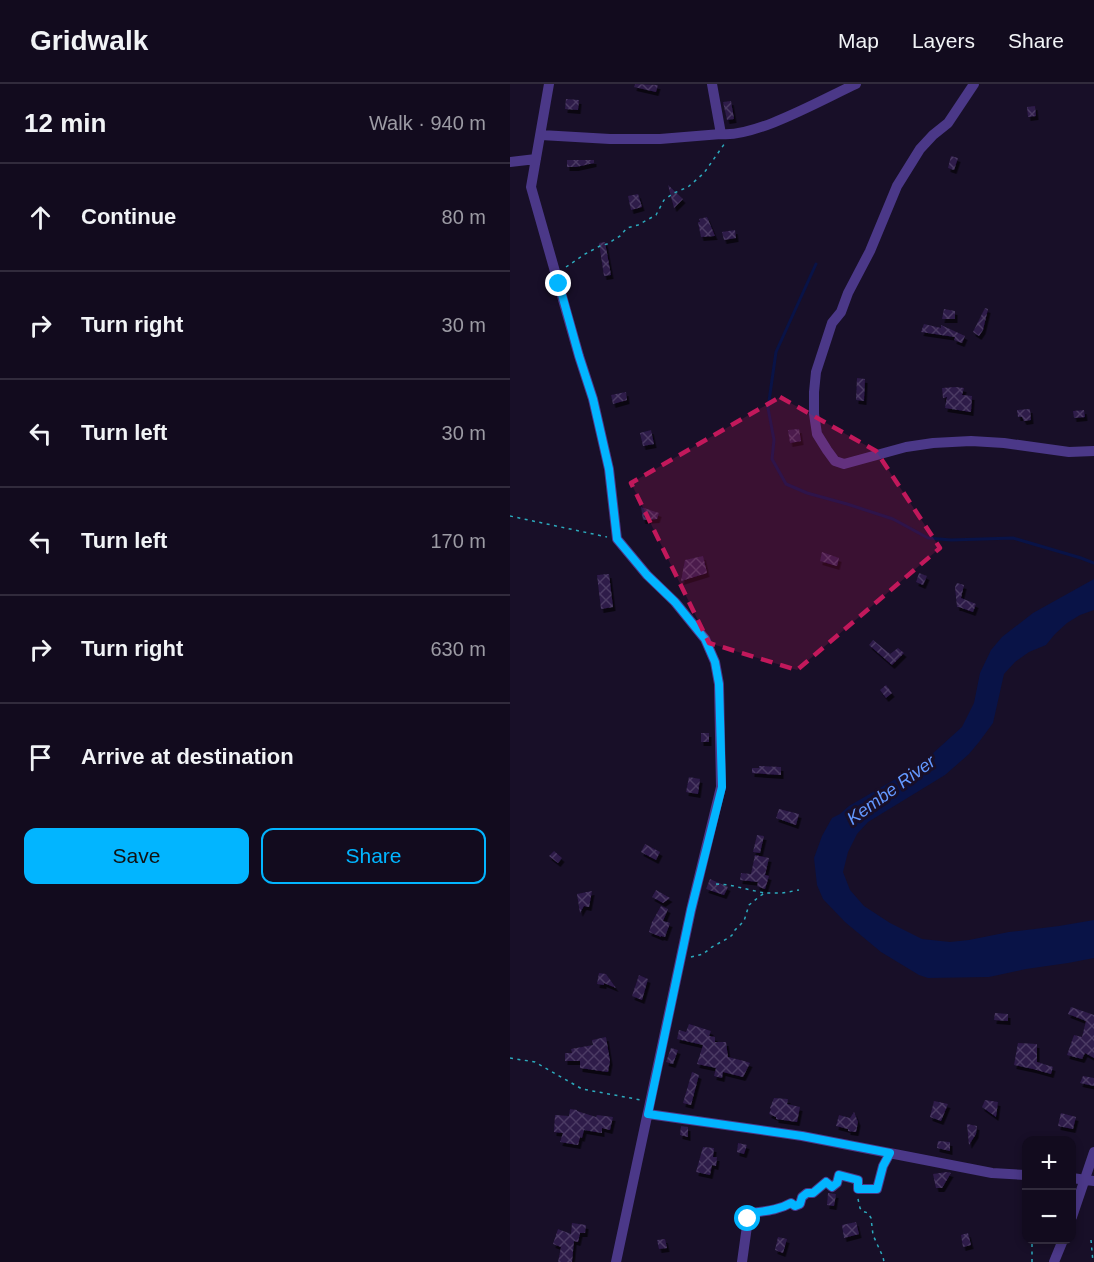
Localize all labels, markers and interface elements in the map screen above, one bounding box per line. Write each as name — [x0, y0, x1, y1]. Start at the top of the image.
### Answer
text: Gridwalk — [30, 25, 148, 56]
text: Map — [838, 29, 879, 52]
text: Layers — [912, 29, 975, 52]
text: Share — [1008, 29, 1064, 52]
text: 12 min — [24, 108, 106, 138]
text: Walk · 940 m — [369, 112, 486, 134]
icon: ahead — [24, 201, 57, 234]
text: Continue — [81, 204, 176, 229]
text: 80 m — [442, 206, 486, 228]
route end — [545, 270, 571, 296]
icon: right — [24, 309, 57, 342]
text: Turn right — [81, 312, 183, 337]
text: 30 m — [442, 314, 486, 336]
icon: left — [24, 417, 57, 450]
text: Turn left — [81, 420, 167, 445]
text: 30 m — [442, 422, 486, 444]
icon: left — [24, 525, 57, 558]
text: Turn left — [81, 528, 167, 553]
text: 170 m — [430, 530, 486, 552]
icon: right — [24, 633, 57, 666]
text: Turn right — [81, 636, 183, 661]
text: 630 m — [430, 638, 486, 660]
icon: arrive — [24, 741, 57, 774]
text: Arrive at destination — [81, 744, 294, 769]
water label: Kembe River — [843, 751, 940, 829]
button: Save — [24, 828, 249, 884]
button: Share — [261, 828, 486, 884]
map controls — [1022, 1136, 1076, 1244]
button: + — [1022, 1136, 1076, 1190]
button: − — [1022, 1190, 1076, 1244]
route start — [734, 1205, 760, 1231]

